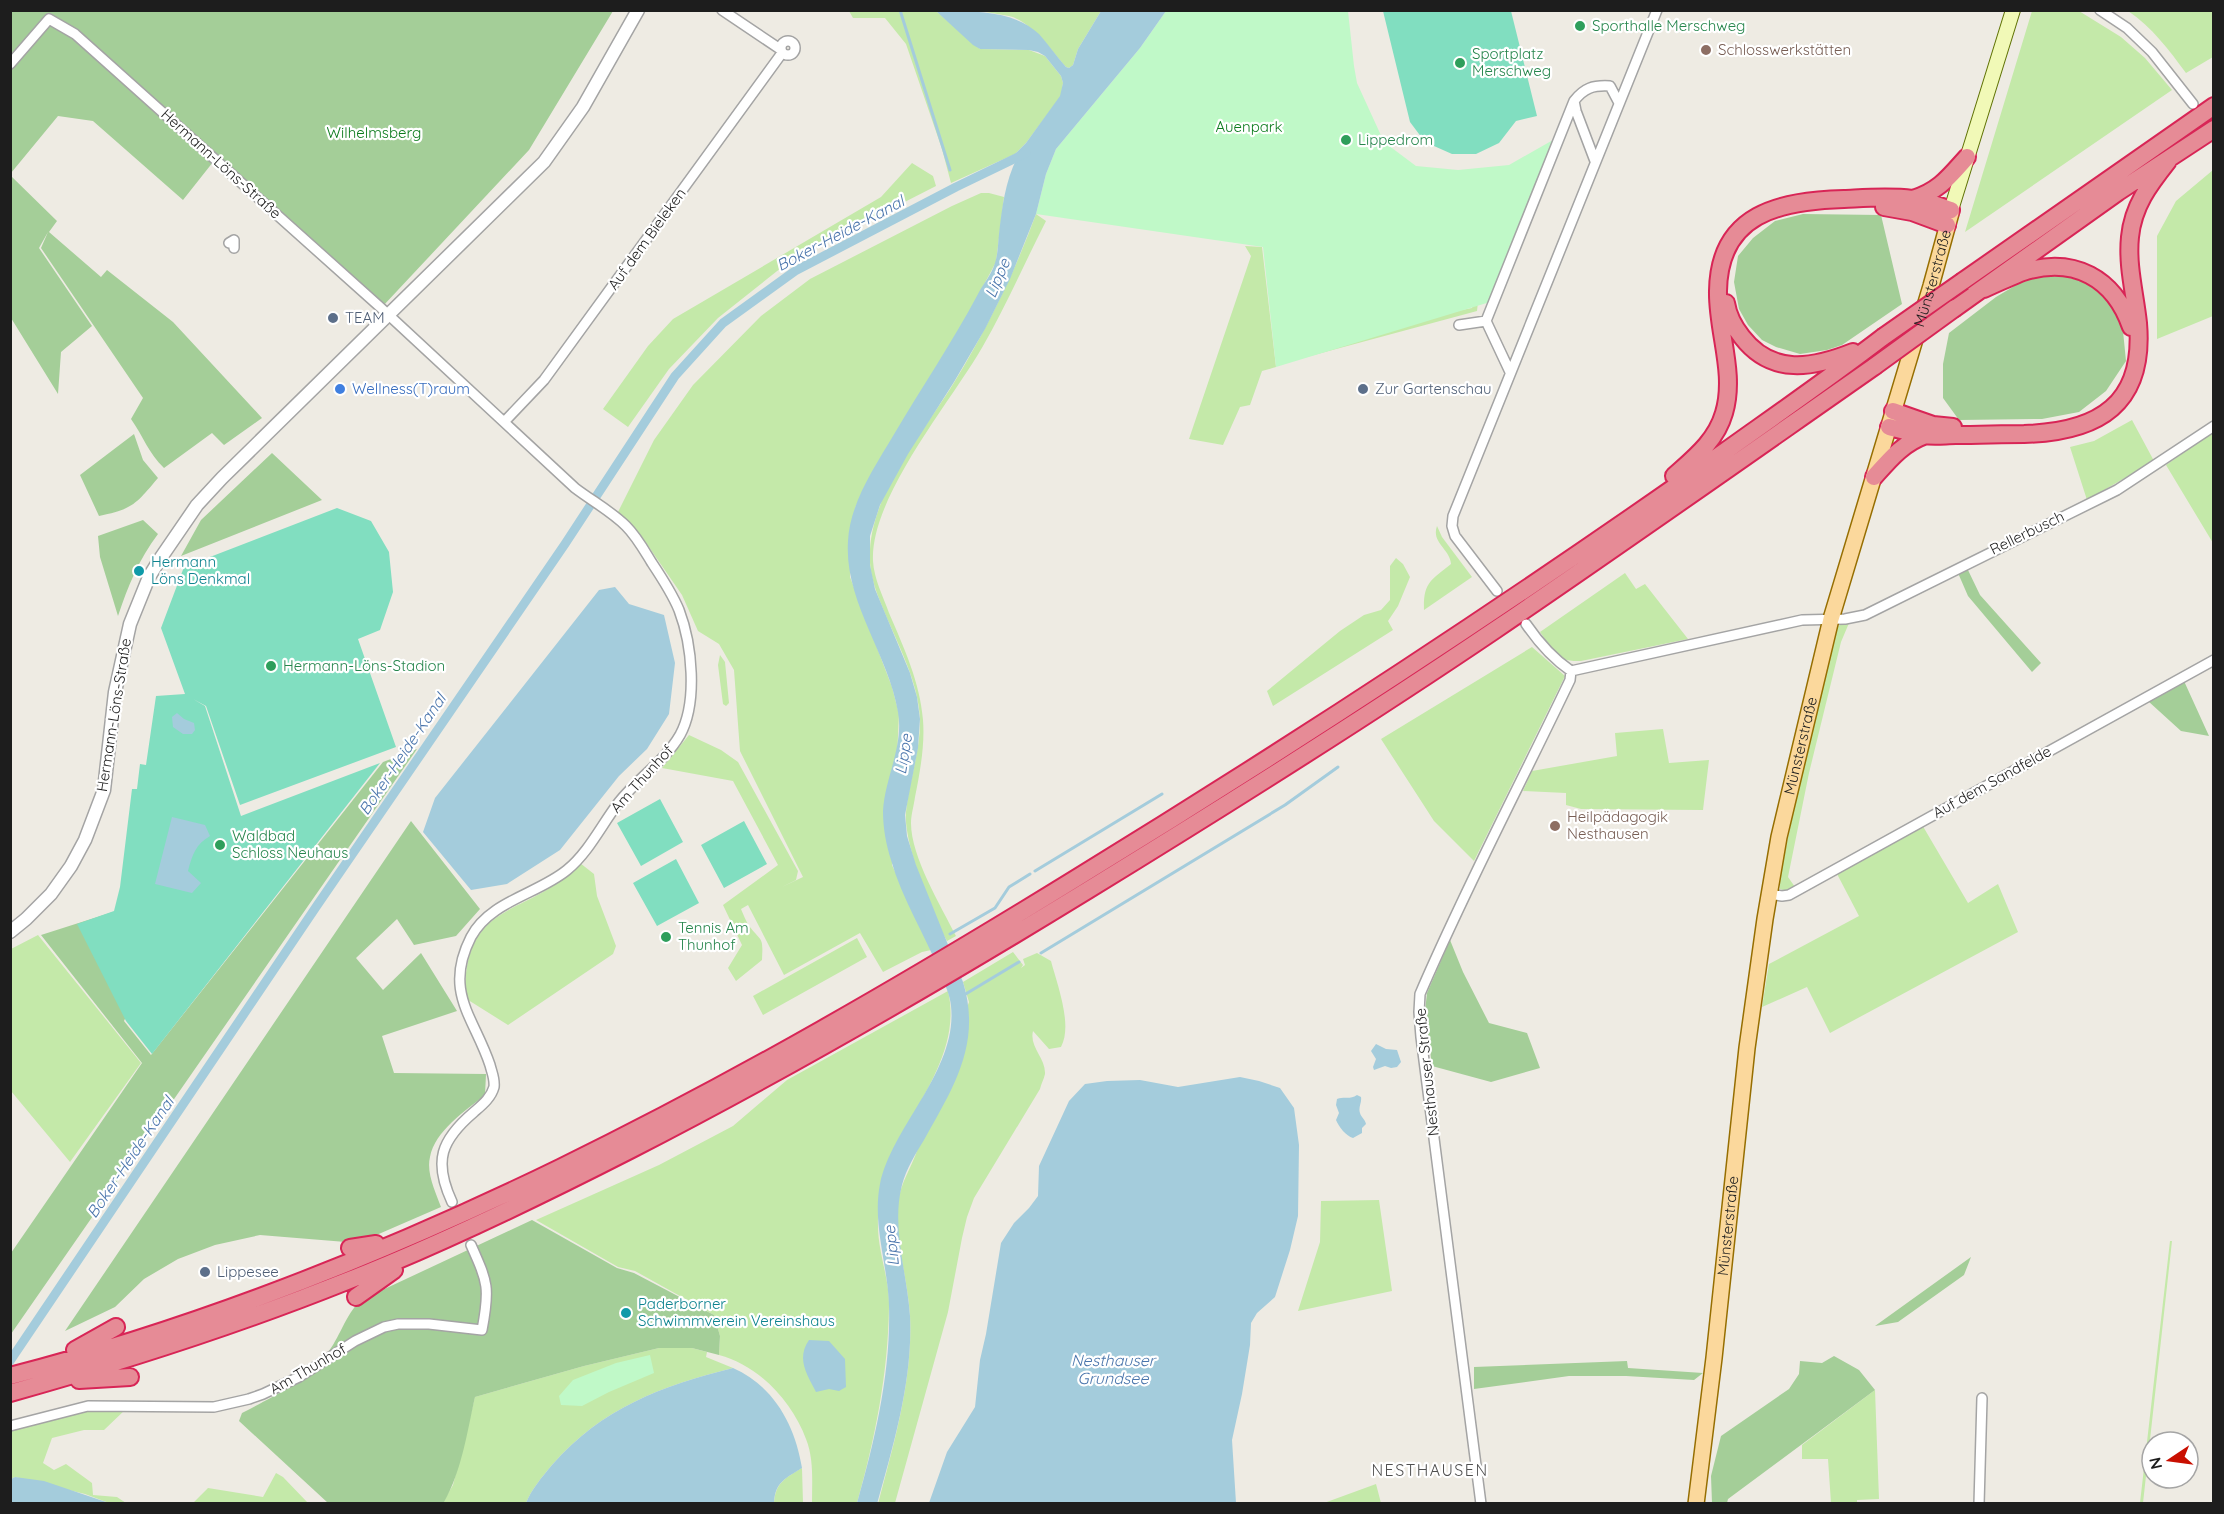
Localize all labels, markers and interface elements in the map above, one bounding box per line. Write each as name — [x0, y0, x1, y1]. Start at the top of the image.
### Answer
place label: Sporthalle Merschweg — [1592, 16, 1745, 35]
marker: Sporthalle Merschweg — [1573, 19, 1587, 33]
place label: Schlosswerkstätten — [1718, 40, 1851, 59]
marker: Schlosswerkstätten — [1699, 43, 1713, 57]
place label: Sportplatz Merschweg — [1472, 44, 1551, 80]
marker: Sportplatz Merschweg — [1453, 56, 1467, 70]
street label: Hermann-Löns-Straße — [157, 105, 285, 223]
park label: Auenpark — [1215, 117, 1283, 136]
park label: Wilhelmsberg — [327, 123, 421, 142]
place label: Lippedrom — [1358, 130, 1433, 149]
marker: Lippedrom — [1339, 133, 1353, 147]
street label: Auf dem Bieleken — [603, 184, 690, 293]
water label: Boker-Heide-Kanal — [773, 190, 909, 275]
street label: Münsterstraße — [1909, 227, 1955, 329]
water label: Lippe — [980, 255, 1014, 300]
place label: TEAM — [345, 308, 385, 327]
marker: TEAM — [326, 311, 340, 325]
place label: Wellness(T)raum — [352, 379, 470, 398]
place label: Zur Gartenschau — [1375, 379, 1491, 398]
marker: Wellness(T)raum — [333, 382, 347, 396]
marker: Zur Gartenschau — [1356, 382, 1370, 396]
street label: Rellerbusch — [1986, 506, 2067, 559]
place label: Hermann Löns Denkmal — [151, 552, 250, 588]
marker: Hermann Löns Denkmal — [132, 564, 146, 578]
street label: Hermann-Löns-Straße — [92, 637, 135, 793]
place label: Hermann-Löns-Stadion — [283, 656, 445, 675]
marker: Hermann-Löns-Stadion — [264, 659, 278, 673]
water label: Boker-Heide-Kanal — [354, 688, 451, 818]
street label: Münsterstraße — [1779, 695, 1821, 797]
water label: Lippe — [890, 732, 916, 776]
street label: Am Thunhof — [606, 740, 678, 817]
street label: Auf dem Sandfelde — [1929, 741, 2054, 822]
place label: Heilpädagogik Nesthausen — [1567, 807, 1668, 843]
marker: Heilpädagogik Nesthausen — [1548, 819, 1562, 833]
place label: Waldbad Schloss Neuhaus — [232, 826, 348, 862]
marker: Waldbad Schloss Neuhaus — [213, 838, 227, 852]
place label: Tennis Am Thunhof — [678, 918, 749, 954]
marker: Tennis Am Thunhof — [659, 930, 673, 944]
street label: Nesthauser Straße — [1410, 1007, 1443, 1137]
water label: Boker-Heide-Kanal — [82, 1091, 179, 1221]
street label: Münsterstraße — [1713, 1175, 1742, 1277]
water label: Lippe — [879, 1224, 903, 1267]
place label: Lippesee — [217, 1262, 279, 1281]
marker: Lippesee — [198, 1265, 212, 1279]
place label: Paderborner Schwimmverein Vereinshaus — [638, 1294, 835, 1330]
marker: Paderborner Schwimmverein Vereinshaus — [619, 1306, 633, 1320]
street label: Am Thunhof — [266, 1339, 350, 1398]
water label: Nesthauser Grundsee — [1071, 1350, 1157, 1388]
north arrow — [2140, 1430, 2200, 1490]
text: N — [2144, 1455, 2166, 1471]
district label: NESTHAUSEN — [1371, 1460, 1489, 1480]

